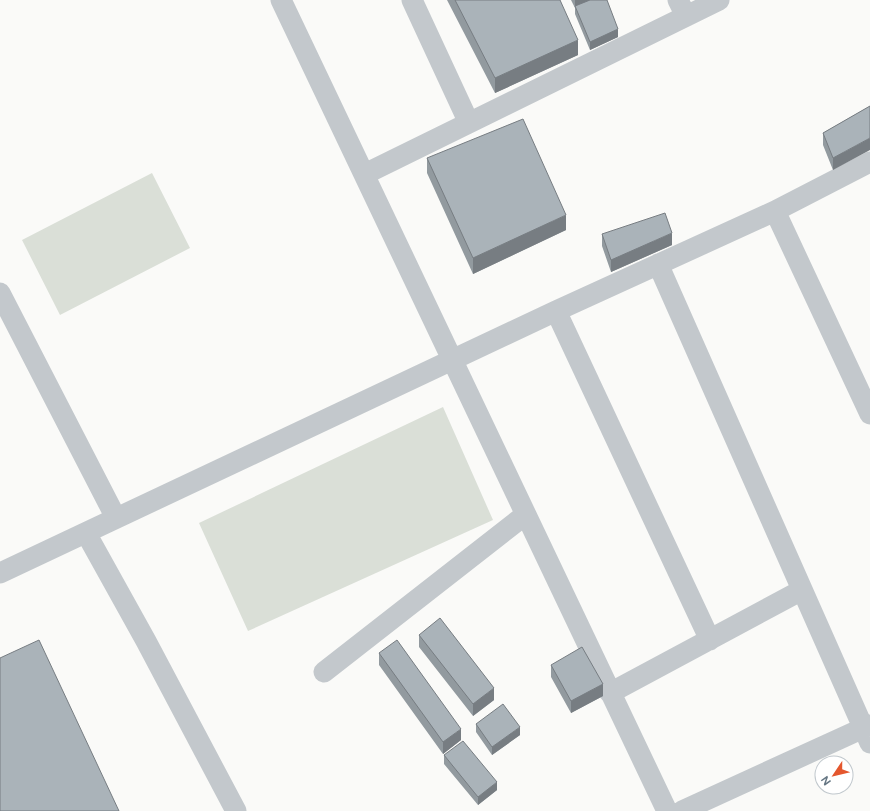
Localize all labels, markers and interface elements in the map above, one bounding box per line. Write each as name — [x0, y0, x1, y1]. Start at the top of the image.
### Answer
north arrow — [814, 755, 854, 795]
text: N — [818, 773, 834, 788]

